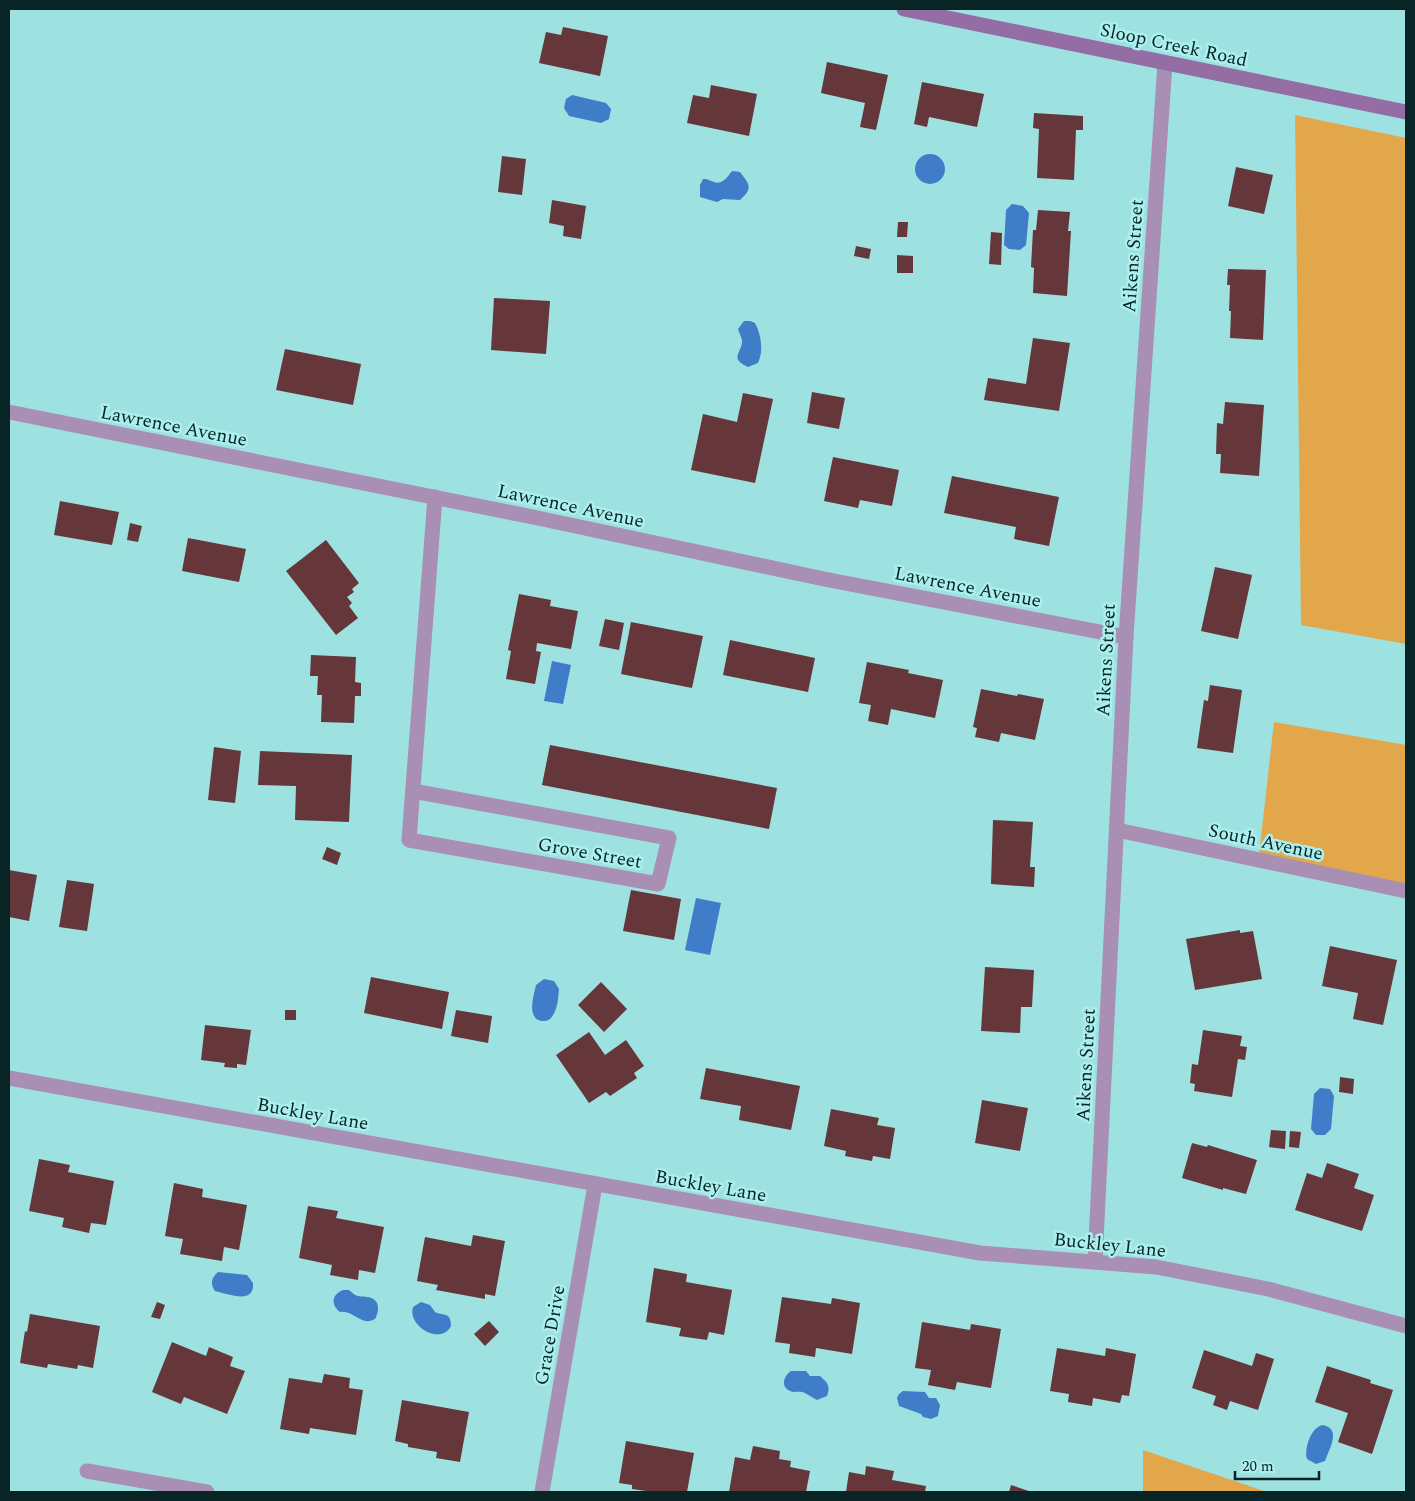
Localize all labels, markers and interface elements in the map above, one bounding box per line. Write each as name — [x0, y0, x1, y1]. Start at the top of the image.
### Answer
street label: Sloop Creek Road — [1097, 16, 1250, 75]
street label: Aikens Street — [1115, 198, 1152, 314]
street label: Lawrence Avenue — [98, 398, 250, 455]
street label: Lawrence Avenue — [495, 477, 647, 536]
street label: Lawrence Avenue — [892, 559, 1044, 616]
street label: Aikens Street — [1089, 602, 1124, 718]
street label: South Avenue — [1206, 816, 1326, 869]
street label: Grove Street — [535, 830, 644, 877]
street label: Aikens Street — [1069, 1007, 1104, 1123]
street label: Buckley Lane — [255, 1090, 371, 1139]
street label: Buckley Lane — [653, 1162, 769, 1211]
street label: Buckley Lane — [1052, 1225, 1167, 1266]
street label: Grace Drive — [527, 1283, 574, 1388]
scale bar — [1235, 1448, 1319, 1480]
text: 20 m — [1242, 1455, 1274, 1478]

